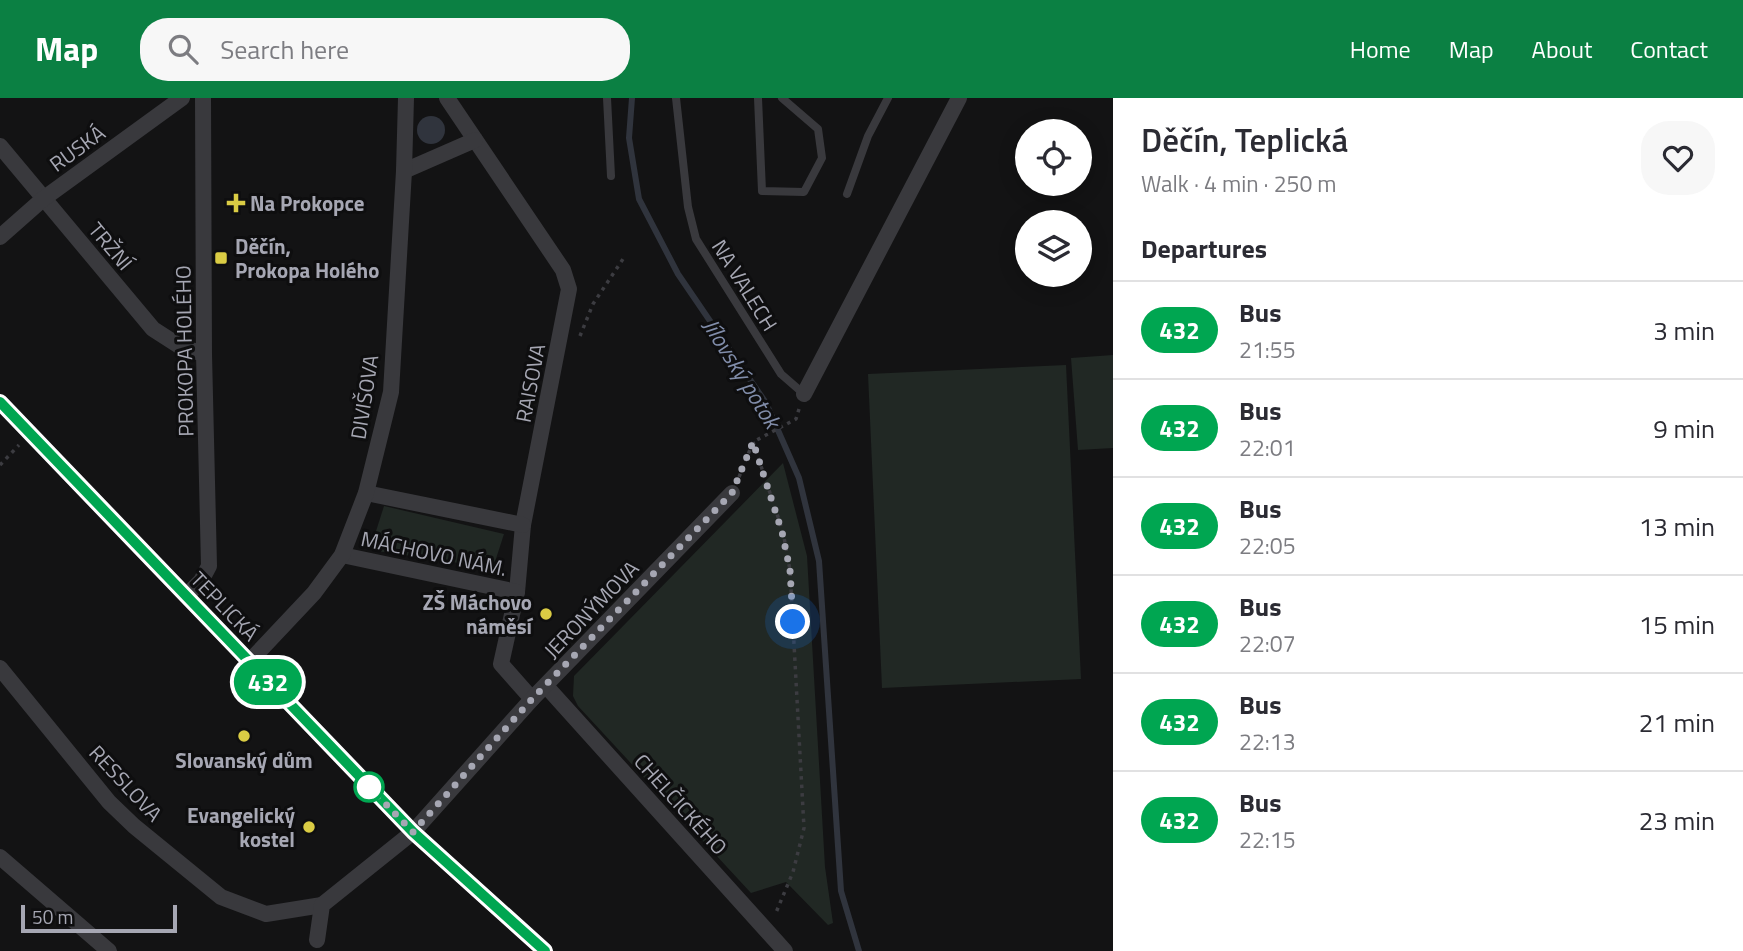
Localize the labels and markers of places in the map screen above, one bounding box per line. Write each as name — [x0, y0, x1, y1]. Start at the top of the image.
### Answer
place label: Na Prokopce — [250, 187, 364, 219]
marker: Na Prokopce — [228, 195, 244, 211]
place label: Děčín, Prokopa Holého — [235, 230, 379, 286]
marker: Děčín, Prokopa Holého — [213, 250, 229, 266]
place label: ZŠ Máchovo náměsí — [423, 586, 534, 642]
marker: ZŠ Máchovo náměsí — [538, 606, 554, 622]
marker: Slovanský dům — [236, 728, 252, 744]
place label: Slovanský dům — [175, 744, 313, 776]
unlabelled marker — [354, 772, 384, 802]
place label: Evangelický kostel — [187, 799, 295, 855]
marker: Evangelický kostel — [301, 819, 317, 835]

